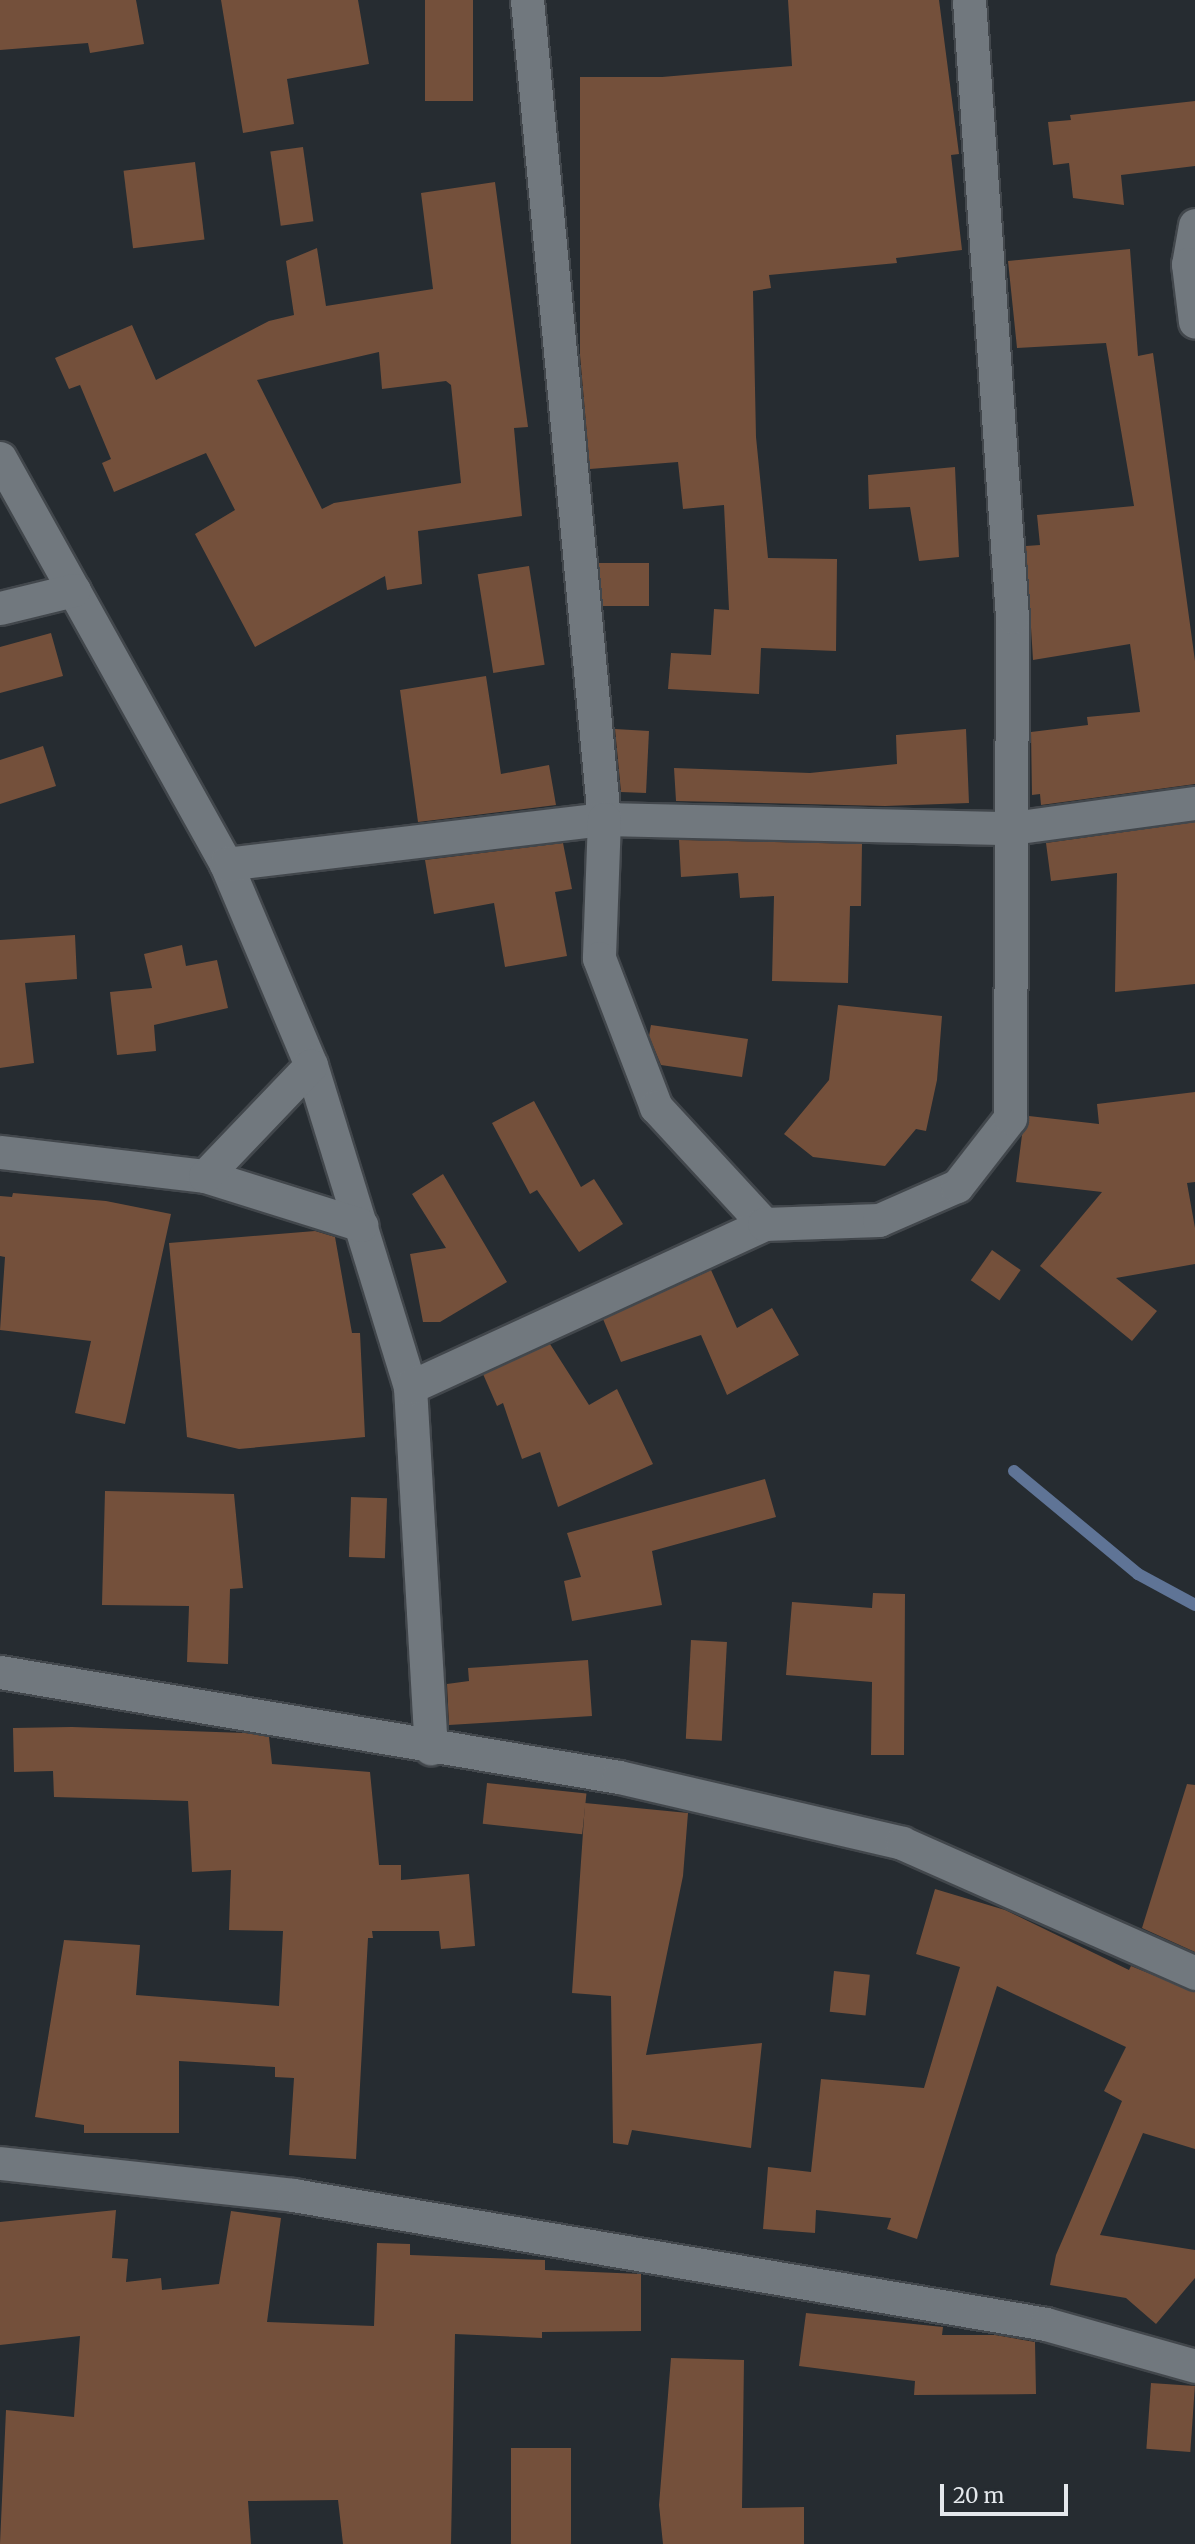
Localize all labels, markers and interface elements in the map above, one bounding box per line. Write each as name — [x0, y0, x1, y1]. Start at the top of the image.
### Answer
scale bar — [943, 2470, 1071, 2514]
text: 20 m — [953, 2482, 1004, 2509]

